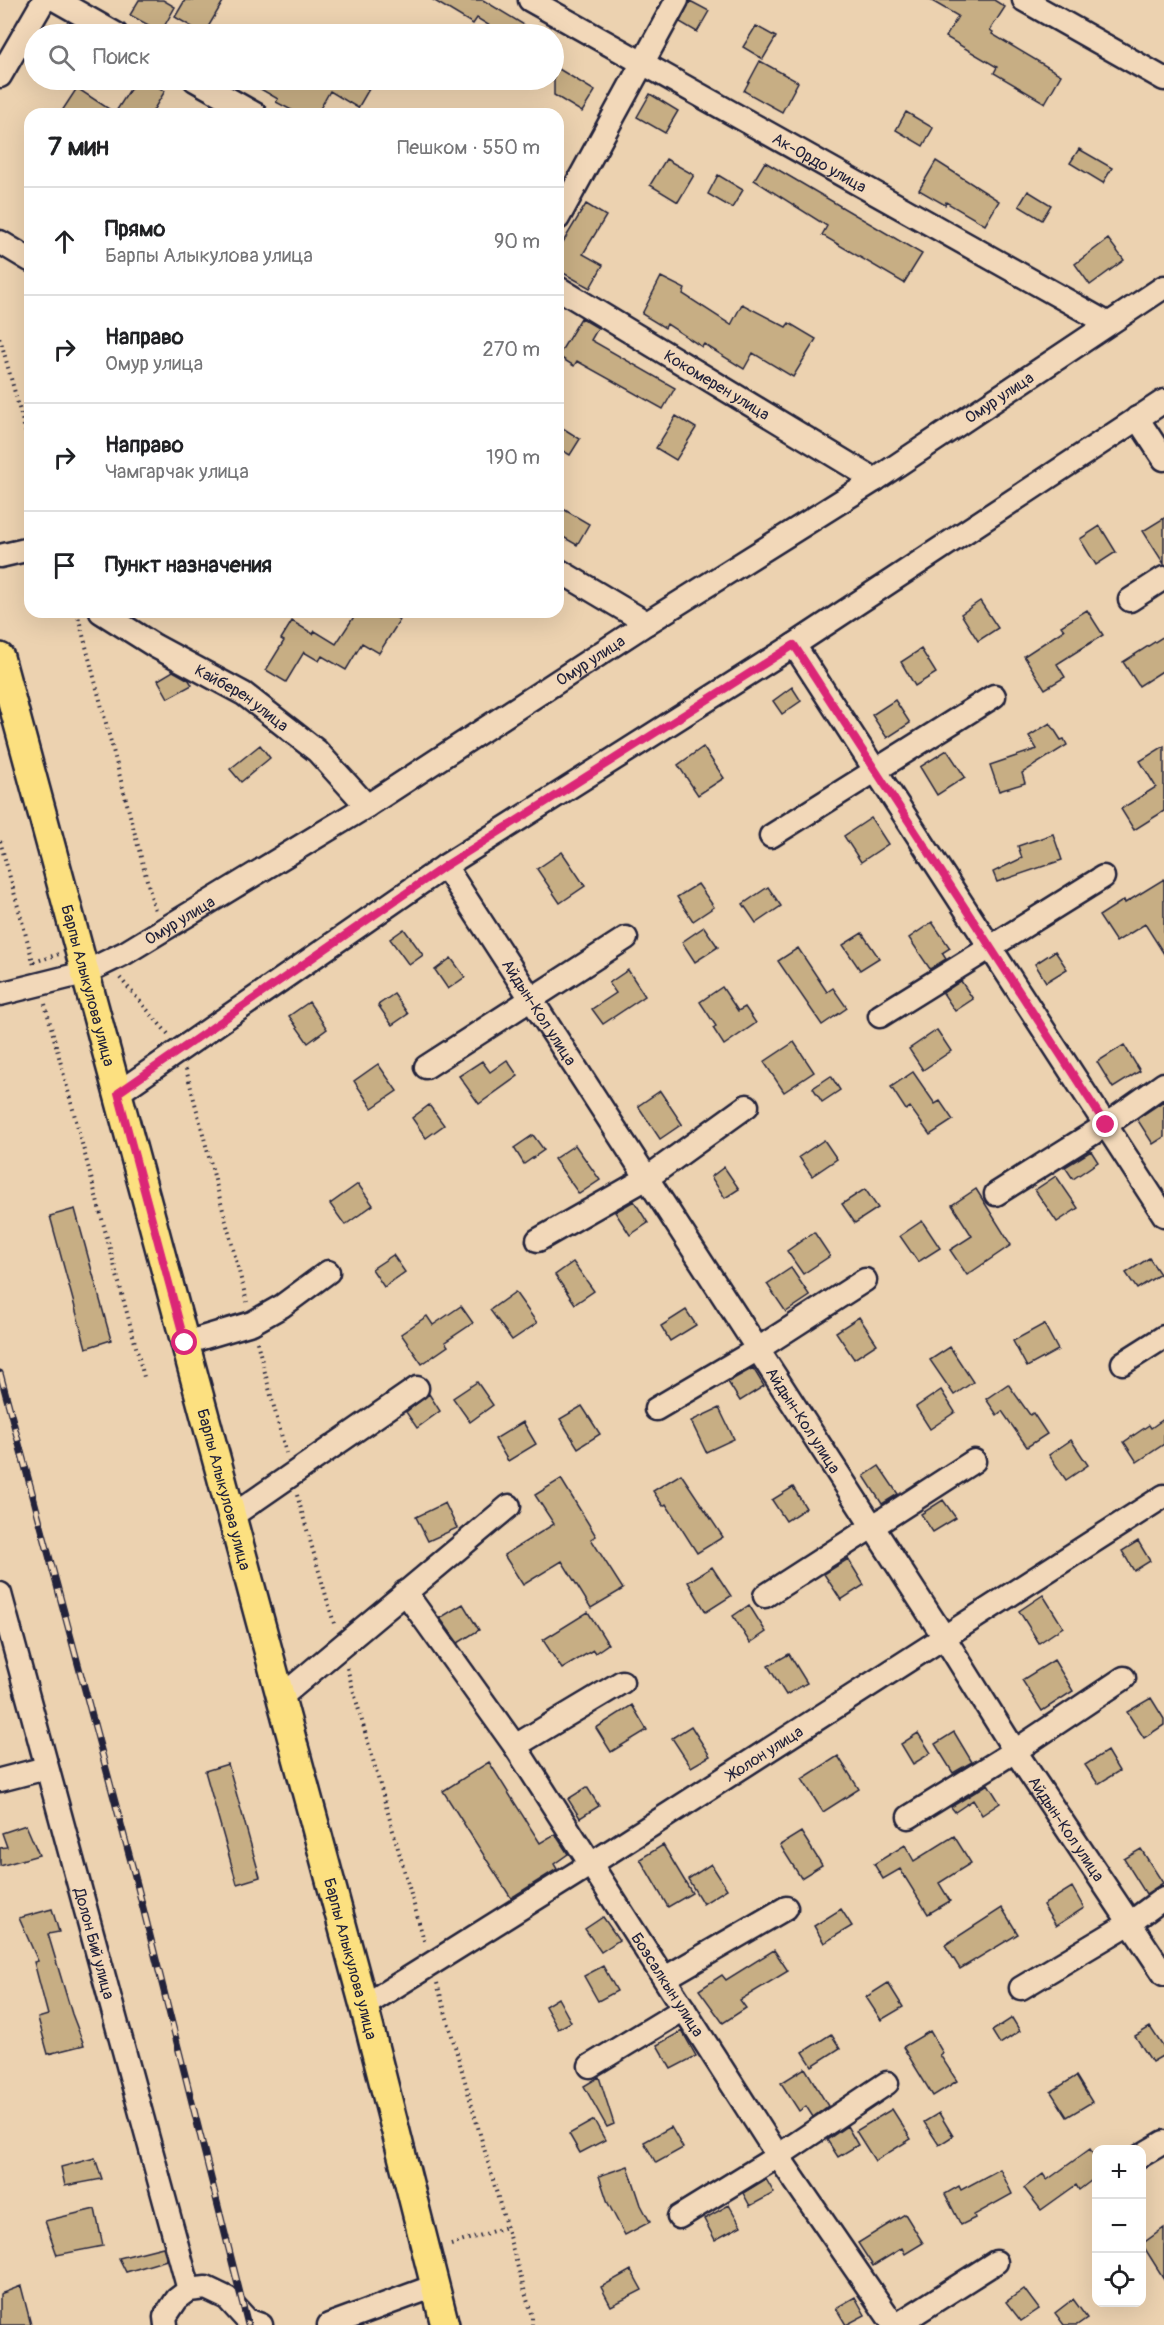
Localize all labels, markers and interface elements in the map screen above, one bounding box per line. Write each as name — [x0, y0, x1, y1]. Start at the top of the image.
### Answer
search box — [24, 24, 564, 90]
icon: search — [45, 41, 78, 74]
text: Поиск — [93, 43, 150, 71]
street label: Ак-Ордо улица — [769, 129, 870, 197]
text: 7 мин — [48, 131, 109, 163]
text: Пешком · 550 m — [397, 135, 540, 160]
text: Прямо — [105, 215, 165, 243]
icon: ahead — [48, 225, 81, 258]
text: 90 m — [494, 229, 540, 254]
text: Барпы Алыкулова улица — [105, 243, 313, 268]
text: Направо — [105, 323, 184, 351]
icon: right — [48, 333, 81, 366]
text: 270 m — [482, 337, 540, 362]
street label: Кокомерен улица — [660, 346, 773, 425]
text: Омур улица — [105, 351, 203, 376]
street label: Омур улица — [961, 368, 1038, 428]
text: Направо — [105, 431, 184, 459]
icon: right — [48, 441, 81, 474]
text: 190 m — [486, 445, 540, 470]
text: Чамгарчак улица — [105, 459, 249, 484]
icon: arrive — [48, 549, 81, 582]
text: Пункт назначения — [105, 551, 272, 579]
street label: Омур улица — [552, 631, 629, 691]
street label: Кайберен улица — [191, 660, 292, 736]
street label: Омур улица — [141, 892, 219, 950]
street label: Барпы Алыкулова улица — [56, 903, 119, 1069]
street label: Айдын-Кол улица — [497, 956, 580, 1069]
route end — [1092, 1111, 1118, 1137]
route start — [171, 1329, 197, 1355]
street label: Айдын-Кол улица — [761, 1364, 844, 1477]
street label: Барпы Алыкулова улица — [192, 1407, 255, 1572]
street label: Жолон улица — [721, 1722, 807, 1787]
street label: Айдын-Кол улица — [1024, 1773, 1108, 1886]
street label: Барпы Алыкулова улица — [319, 1876, 381, 2042]
street label: Долон Бий улица — [69, 1885, 119, 2001]
street label: Бозсалкын улица — [626, 1929, 708, 2041]
map controls — [1092, 2145, 1146, 2307]
button: + — [1092, 2145, 1146, 2199]
button: − — [1092, 2199, 1146, 2253]
button: locate — [1092, 2253, 1146, 2307]

